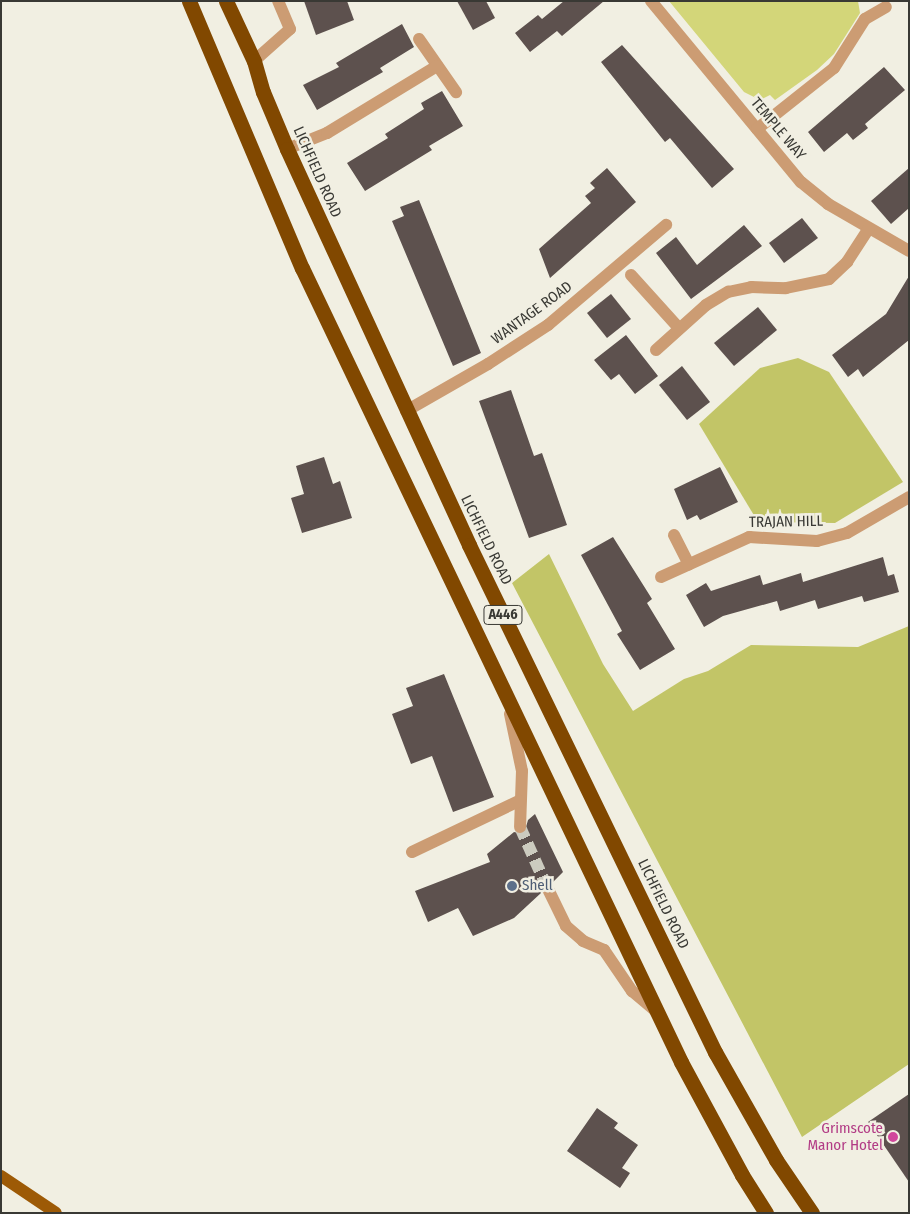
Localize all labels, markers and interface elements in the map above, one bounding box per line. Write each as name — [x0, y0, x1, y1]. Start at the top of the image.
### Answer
street label: TEMPLE WAY — [747, 94, 809, 164]
street label: LICHFIELD ROAD — [289, 124, 345, 220]
street label: WANTAGE ROAD — [488, 278, 576, 348]
street label: LICHFIELD ROAD — [457, 492, 515, 588]
street label: TRAJAN HILL — [749, 512, 823, 532]
road number: A446 — [483, 604, 523, 626]
street label: LICHFIELD ROAD — [634, 856, 692, 952]
place label: Shell — [522, 877, 553, 895]
marker: Shell — [506, 880, 518, 892]
place label: Grimscote Manor Hotel — [807, 1119, 883, 1154]
marker: Grimscote Manor Hotel — [887, 1131, 899, 1143]

